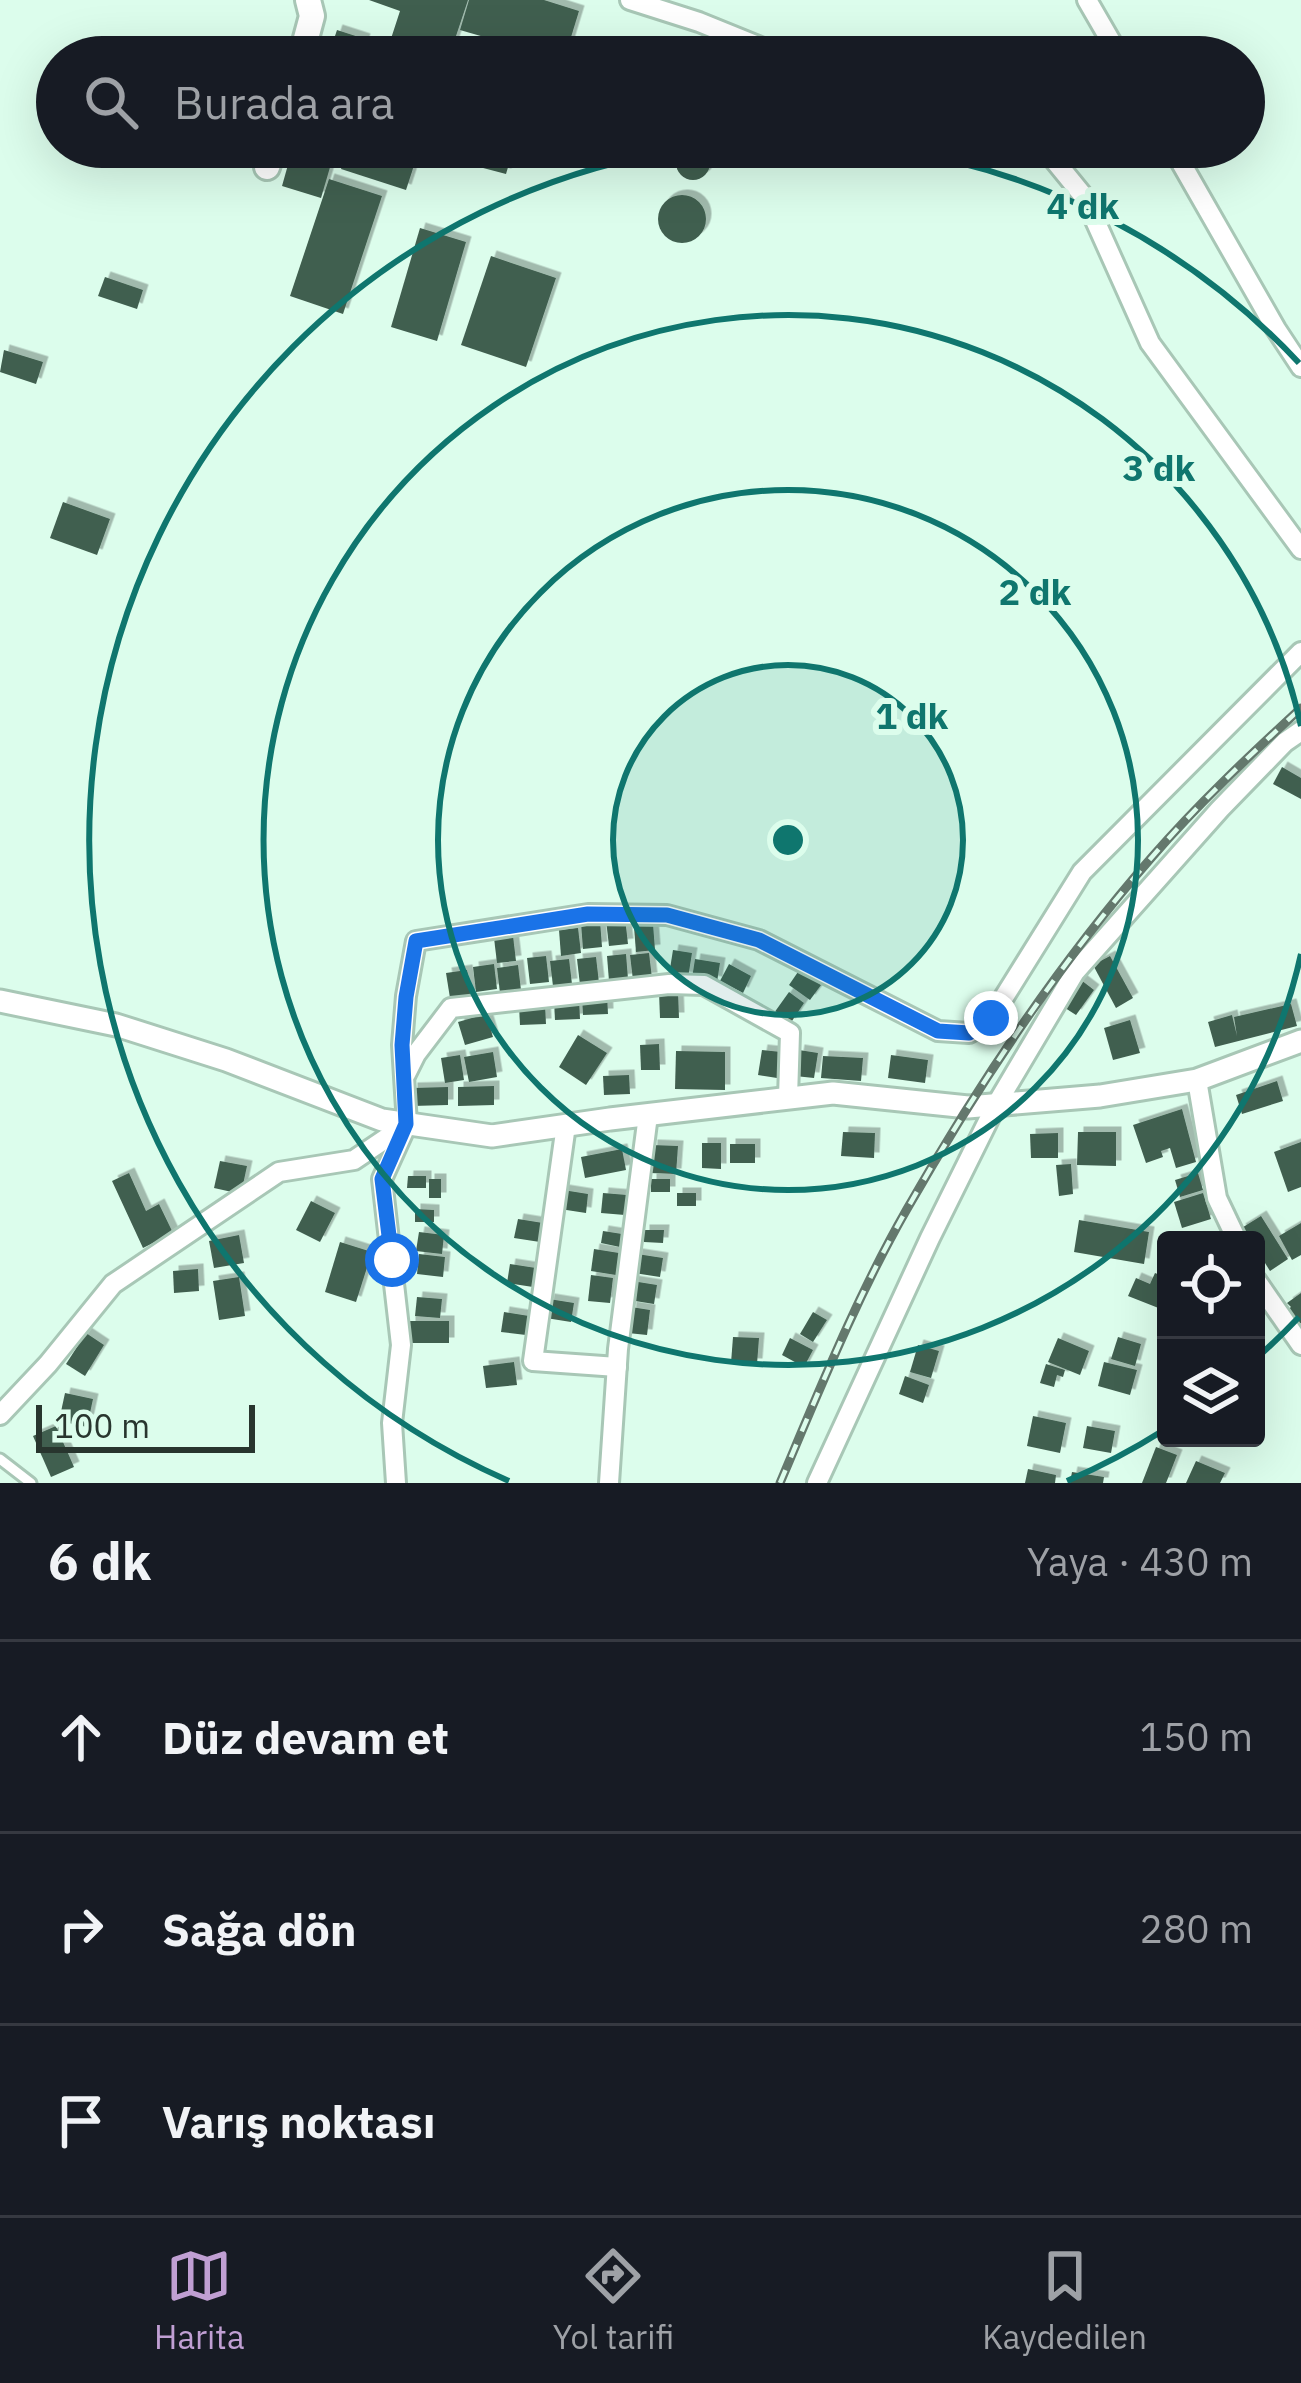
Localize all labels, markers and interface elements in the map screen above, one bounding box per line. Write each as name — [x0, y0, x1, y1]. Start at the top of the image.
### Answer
search box — [36, 36, 1265, 168]
icon: search — [78, 69, 144, 135]
text: Burada ara — [174, 73, 394, 131]
text: 4 dk — [1047, 182, 1120, 229]
text: 3 dk — [1123, 444, 1196, 491]
text: 2 dk — [999, 568, 1072, 615]
text: 1 dk — [876, 692, 949, 739]
centre of rings — [767, 819, 809, 861]
route end — [964, 991, 1018, 1045]
map controls — [1157, 1231, 1265, 1447]
button: locate — [1157, 1231, 1265, 1339]
route start — [365, 1233, 419, 1287]
button: layers — [1157, 1339, 1265, 1447]
scale bar — [36, 1399, 255, 1452]
text: 100 m — [54, 1404, 150, 1447]
text: 6 dk — [48, 1528, 151, 1594]
text: Yaya · 430 m — [1027, 1536, 1253, 1587]
icon: ahead — [48, 1704, 114, 1770]
text: Düz devam et — [162, 1708, 449, 1766]
text: 150 m — [1140, 1711, 1253, 1762]
icon: right — [48, 1896, 114, 1962]
text: Sağa dön — [162, 1900, 357, 1958]
text: 280 m — [1140, 1903, 1253, 1954]
icon: arrive — [48, 2088, 114, 2154]
text: Varış noktası — [162, 2092, 436, 2150]
tab: Harita — [154, 2243, 245, 2358]
tab: Yol tarifi — [553, 2243, 674, 2358]
tab: Kaydedilen — [982, 2243, 1147, 2358]

